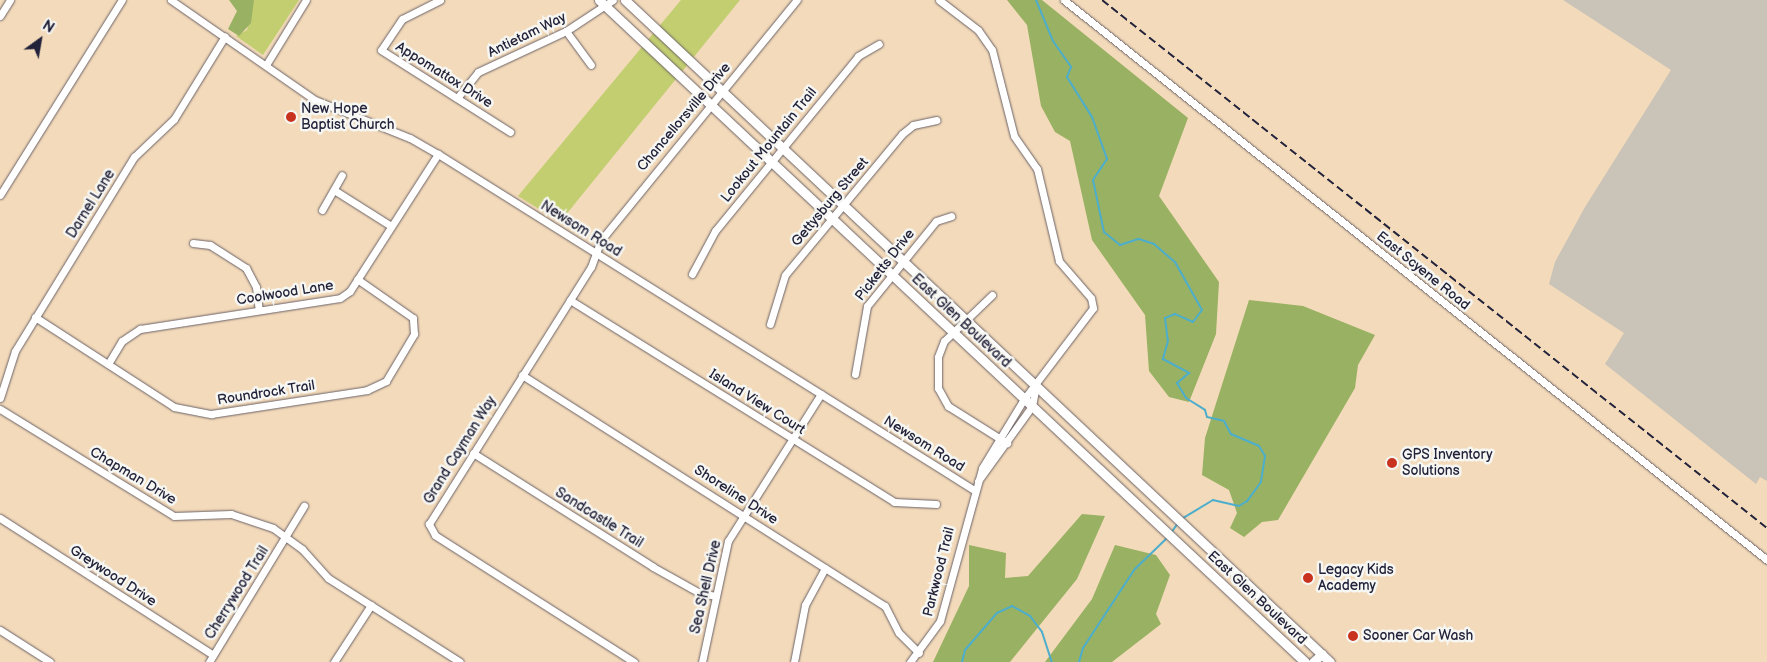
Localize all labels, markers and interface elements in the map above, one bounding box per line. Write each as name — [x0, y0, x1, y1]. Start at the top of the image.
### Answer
street label: Antietam Way — [485, 9, 569, 61]
north arrow — [15, 15, 65, 65]
text: N — [39, 17, 57, 37]
street label: Appomattox Drive — [392, 38, 496, 112]
street label: Chancellorsville Drive — [634, 59, 734, 175]
street label: Lookout Mountain Trail — [717, 84, 821, 206]
place label: New Hope Baptist Church — [301, 101, 394, 134]
marker: New Hope Baptist Church — [285, 111, 297, 123]
street label: Gettysburg Street — [788, 154, 872, 250]
street label: Darnel Lane — [63, 167, 119, 241]
street label: Newsom Road — [537, 197, 625, 261]
street label: Picketts Drive — [852, 226, 918, 304]
street label: East Scyene Road — [1373, 228, 1473, 314]
street label: East Glen Boulevard — [908, 271, 1014, 371]
street label: Coolwood Lane — [235, 277, 335, 309]
street label: Island View Court — [706, 366, 808, 438]
street label: Roundrock Trail — [216, 377, 316, 409]
street label: Grand Cayman Way — [420, 393, 500, 507]
street label: Newsom Road — [880, 412, 968, 476]
street label: Chapman Drive — [87, 444, 179, 508]
place label: GPS Inventory Solutions — [1402, 447, 1492, 480]
marker: GPS Inventory Solutions — [1386, 457, 1398, 469]
street label: Shoreline Drive — [691, 462, 781, 528]
street label: Sandcastle Trail — [552, 484, 646, 552]
street label: Parkwood Trail — [920, 525, 958, 619]
street label: Sea Shell Drive — [687, 538, 725, 636]
street label: Greywood Drive — [67, 542, 159, 610]
street label: Cherrywood Trail — [202, 543, 272, 643]
street label: East Glen Boulevard — [1204, 548, 1310, 648]
place label: Legacy Kids Academy — [1318, 562, 1395, 594]
marker: Legacy Kids Academy — [1302, 572, 1314, 584]
place label: Sooner Car Wash — [1363, 628, 1474, 644]
marker: Sooner Car Wash — [1347, 630, 1359, 642]

